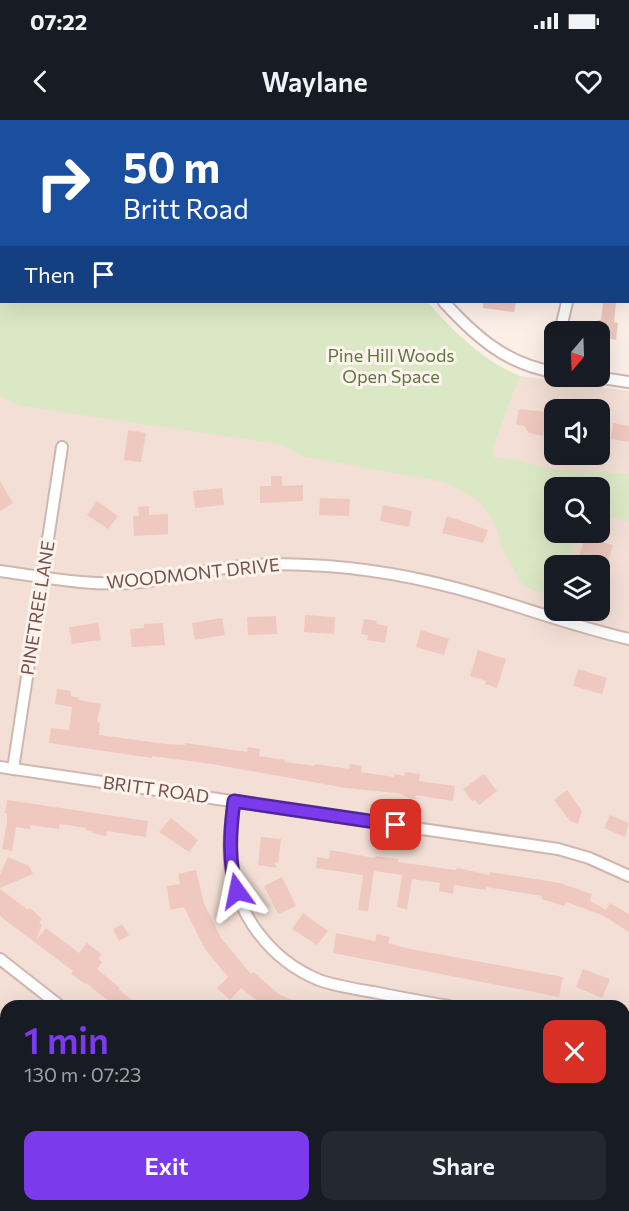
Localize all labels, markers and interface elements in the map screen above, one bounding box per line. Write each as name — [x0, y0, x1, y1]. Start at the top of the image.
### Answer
text: 07:22 — [30, 8, 87, 35]
icon: back — [24, 65, 57, 98]
text: Waylane — [261, 65, 368, 98]
icon: heart — [572, 65, 605, 98]
text: 50 m — [123, 140, 220, 192]
icon: right — [24, 144, 102, 222]
text: Britt Road — [123, 192, 249, 225]
icon: arrive — [87, 258, 120, 291]
text: Then — [24, 261, 75, 288]
north arrow — [544, 321, 610, 387]
map controls — [544, 321, 610, 621]
park label: Pine Hill Woods Open Space — [327, 344, 455, 387]
button: sound — [544, 399, 610, 465]
button: search — [544, 477, 610, 543]
street label: PINETREE LANE — [16, 539, 59, 677]
street label: WOODMONT DRIVE — [105, 553, 281, 593]
button: layers — [544, 555, 610, 621]
street label: BRITT ROAD — [102, 771, 211, 807]
pin — [370, 799, 421, 850]
icon: arrive — [379, 808, 412, 841]
position arrow — [205, 859, 269, 923]
text: 1 min — [24, 1017, 109, 1061]
button: close — [543, 1020, 606, 1083]
text: 130 m · 07:23 — [24, 1062, 141, 1086]
button: Exit — [24, 1131, 309, 1200]
button: Share — [321, 1131, 606, 1200]

